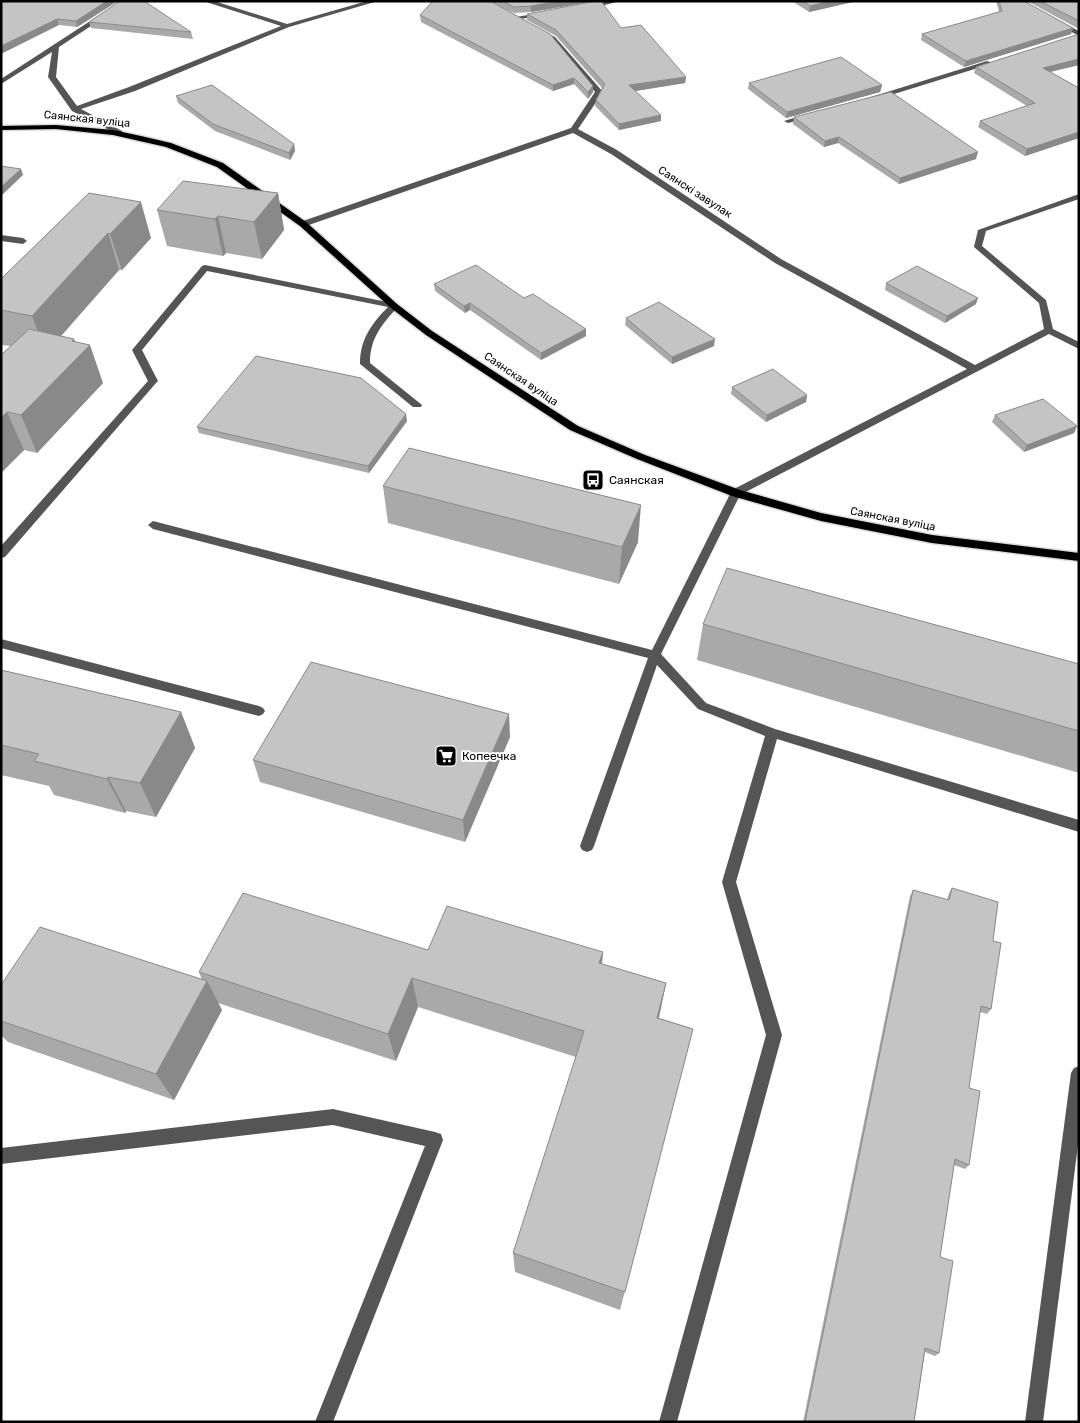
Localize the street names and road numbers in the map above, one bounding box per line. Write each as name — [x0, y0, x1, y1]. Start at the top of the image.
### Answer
street label: Саянская вуліца — [43, 108, 131, 130]
street label: Саянскі завулак — [656, 163, 734, 221]
street label: Саянская вуліца — [481, 349, 561, 409]
street label: Саянская вуліца — [849, 504, 937, 534]

